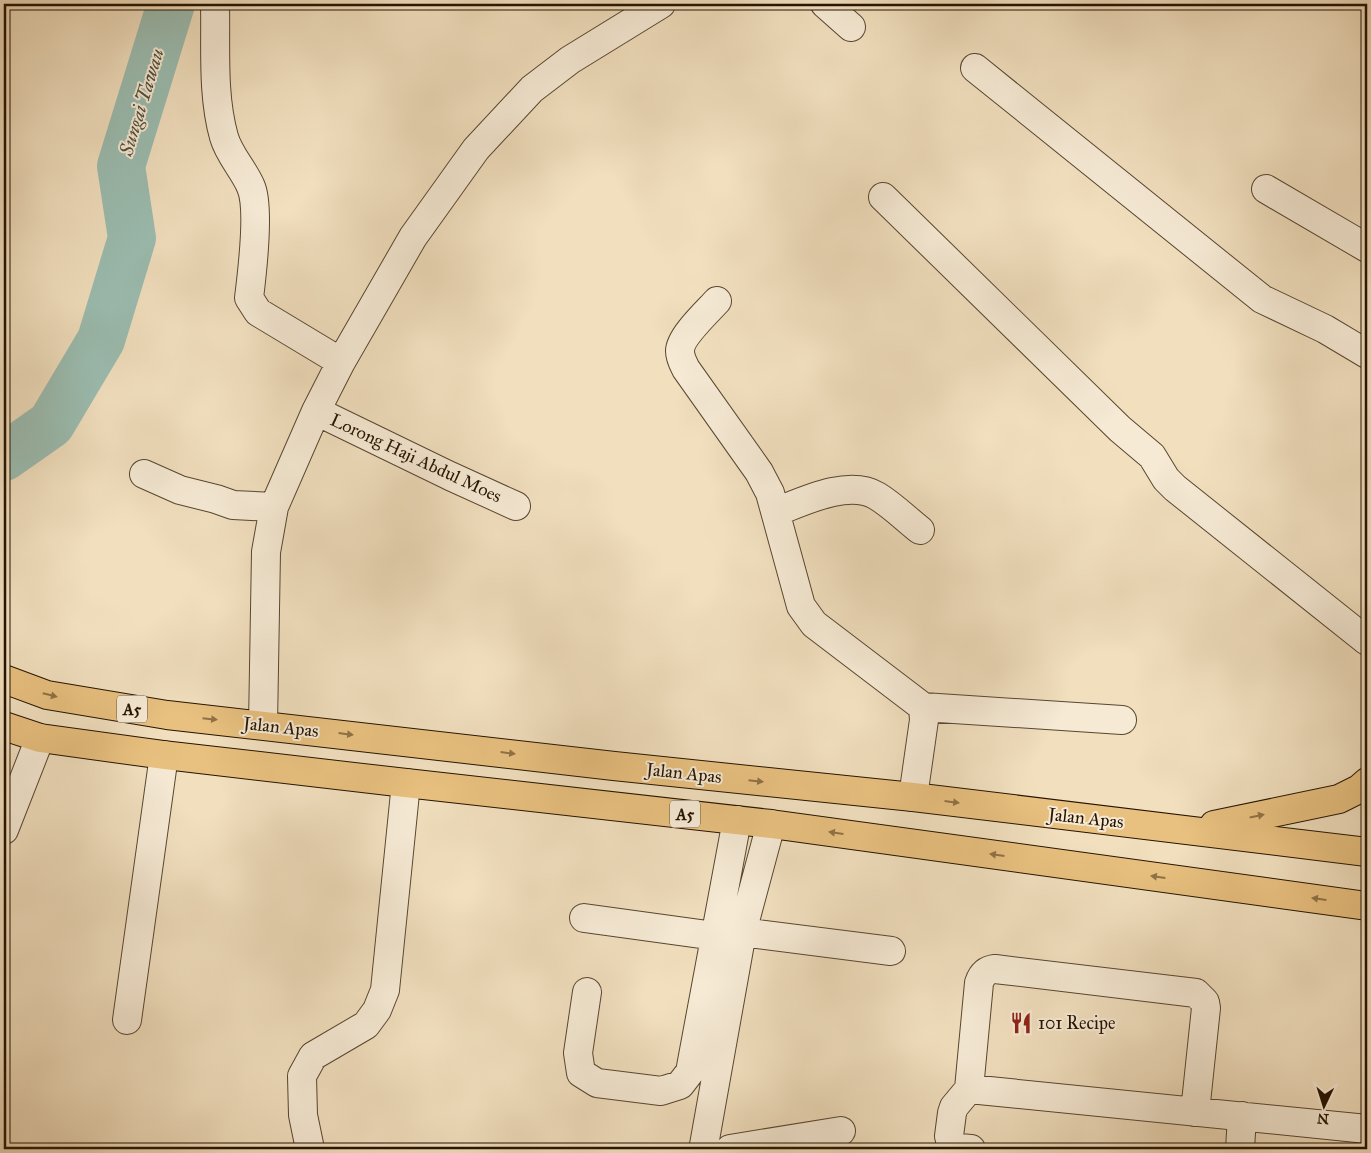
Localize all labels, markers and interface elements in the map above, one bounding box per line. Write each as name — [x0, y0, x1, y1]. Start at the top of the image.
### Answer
water label: Sungai Tawau — [114, 46, 169, 159]
street label: Lorong Haji Abdul Moes — [326, 409, 505, 508]
one-way arrow — [42, 691, 57, 699]
road number: A5 — [117, 696, 147, 722]
street label: Jalan Apas — [240, 712, 320, 743]
one-way arrow — [202, 715, 218, 723]
one-way arrow — [339, 730, 355, 738]
one-way arrow — [500, 749, 516, 757]
street label: Jalan Apas — [643, 758, 723, 789]
one-way arrow — [748, 777, 764, 785]
one-way arrow — [945, 798, 961, 806]
road number: A5 — [670, 801, 700, 828]
street label: Jalan Apas — [1045, 803, 1125, 834]
one-way arrow — [1250, 812, 1266, 820]
one-way arrow — [828, 828, 844, 836]
one-way arrow — [989, 850, 1005, 858]
one-way arrow — [1150, 873, 1166, 881]
one-way arrow — [1311, 895, 1327, 903]
restaurant icon: 101 Recipe — [1008, 1010, 1034, 1036]
place label: 101 Recipe — [1038, 1012, 1115, 1034]
north arrow — [1298, 1080, 1348, 1130]
text: N — [1316, 1110, 1330, 1127]

